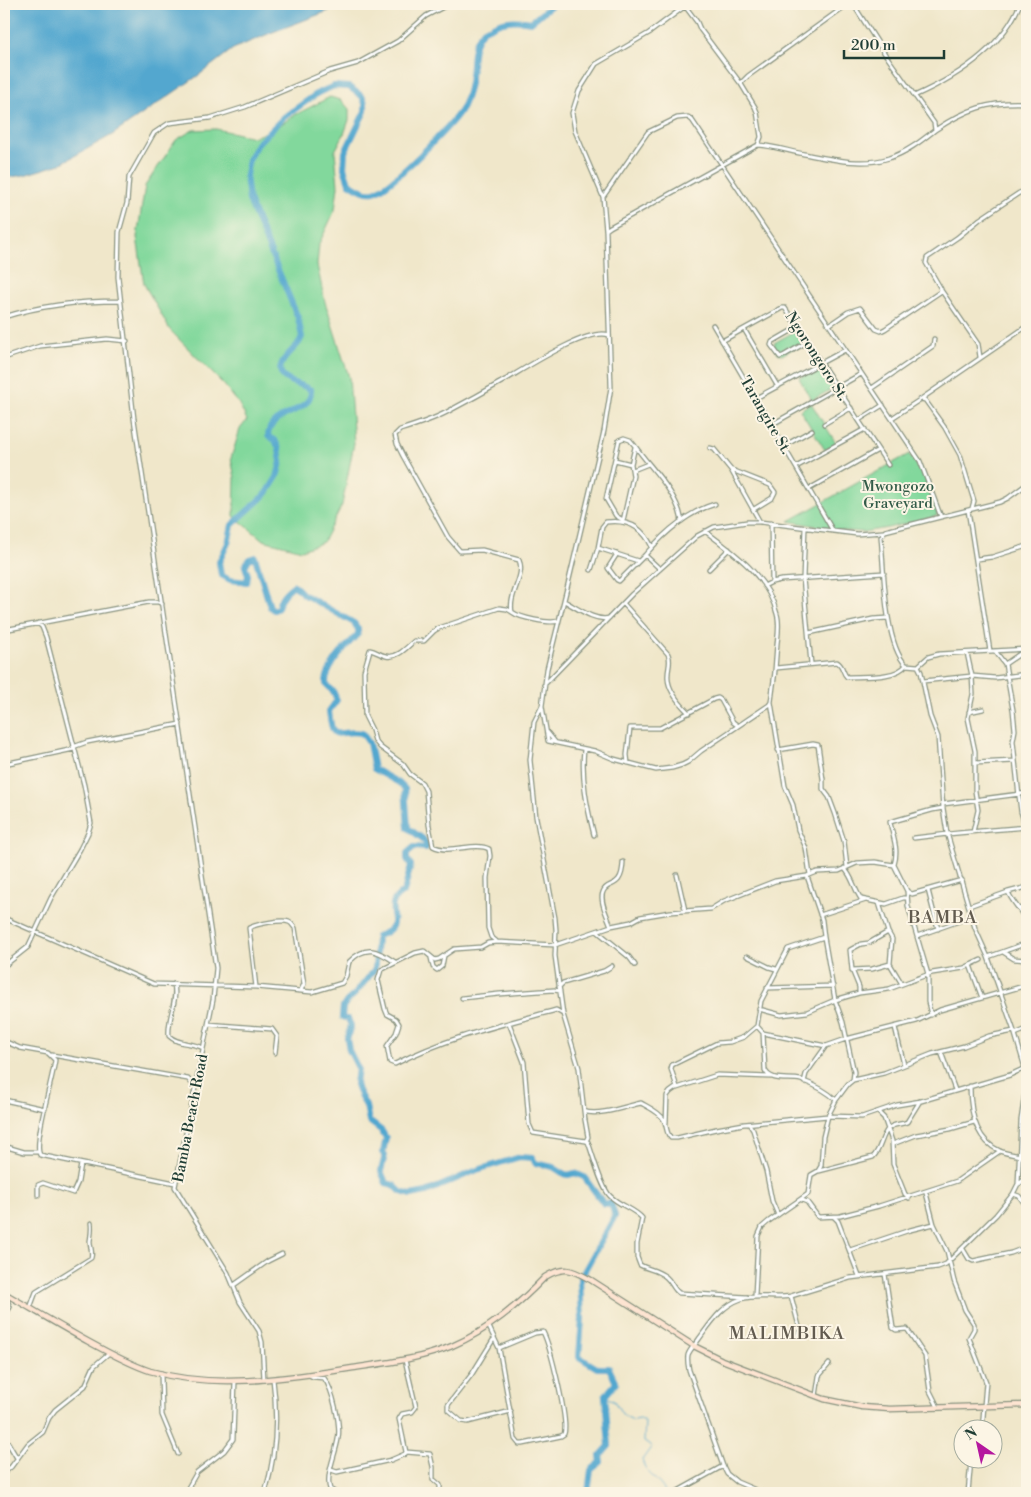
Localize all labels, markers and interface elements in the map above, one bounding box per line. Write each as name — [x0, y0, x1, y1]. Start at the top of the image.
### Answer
scale bar — [844, 28, 944, 60]
text: 200 m — [851, 36, 896, 55]
street label: Ngorongoro St. — [781, 308, 852, 404]
street label: Tarangire St. — [736, 373, 796, 458]
park label: Mwongozo Graveyard — [862, 477, 934, 513]
district label: BAMBA — [907, 906, 978, 929]
street label: Bamba Beach Road — [169, 1052, 212, 1185]
district label: MALIMBIKA — [729, 1322, 845, 1345]
north arrow — [954, 1420, 1004, 1470]
text: N — [962, 1423, 981, 1445]

